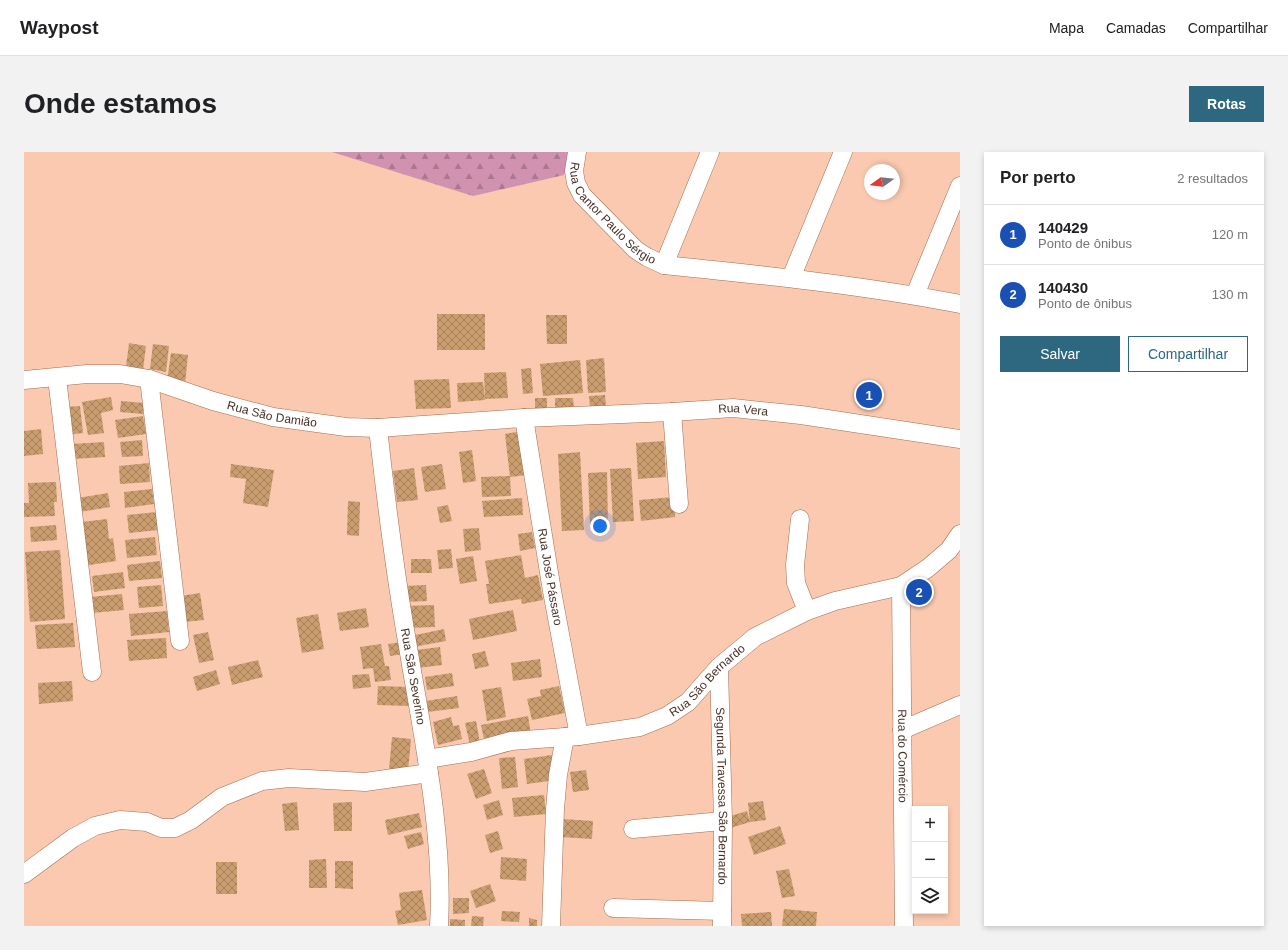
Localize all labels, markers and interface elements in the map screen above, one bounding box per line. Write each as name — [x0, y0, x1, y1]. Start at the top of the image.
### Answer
text: Waypost — [20, 17, 98, 38]
text: Mapa — [1049, 20, 1084, 36]
text: Camadas — [1106, 20, 1166, 36]
text: Compartilhar — [1188, 20, 1268, 36]
button: Rotas — [1189, 86, 1264, 122]
text: Onde estamos — [24, 88, 217, 119]
street label: Rua Cantor Paulo Sérgio — [567, 161, 658, 267]
north arrow — [864, 164, 900, 200]
text: Por perto — [1000, 168, 1076, 187]
text: 2 resultados — [1177, 171, 1248, 186]
text: 140429 — [1038, 219, 1088, 236]
text: 1 — [1009, 227, 1017, 242]
text: 120 m — [1212, 227, 1248, 242]
text: Ponto de ônibus — [1038, 236, 1132, 251]
text: 140430 — [1038, 279, 1088, 296]
text: 2 — [1009, 287, 1017, 302]
text: 130 m — [1212, 287, 1248, 302]
text: Ponto de ônibus — [1038, 296, 1132, 311]
button: Salvar — [1000, 336, 1120, 372]
button: Compartilhar — [1128, 336, 1248, 372]
pin: 1 — [856, 380, 882, 410]
street label: Rua São Damião — [226, 398, 318, 430]
street label: Rua Vera — [718, 401, 769, 419]
your location — [590, 516, 610, 536]
street label: Rua José Pássaro — [535, 527, 565, 627]
pin: 2 — [906, 577, 932, 607]
street label: Rua São Severino — [398, 627, 428, 726]
street label: Rua São Bernardo — [667, 641, 748, 720]
street label: Segunda Travessa São Bernardo — [713, 707, 730, 885]
street label: Rua do Comércio — [895, 709, 910, 803]
map controls — [912, 806, 948, 914]
button: + — [912, 806, 948, 842]
button: − — [912, 842, 948, 878]
button: layers — [912, 878, 948, 914]

